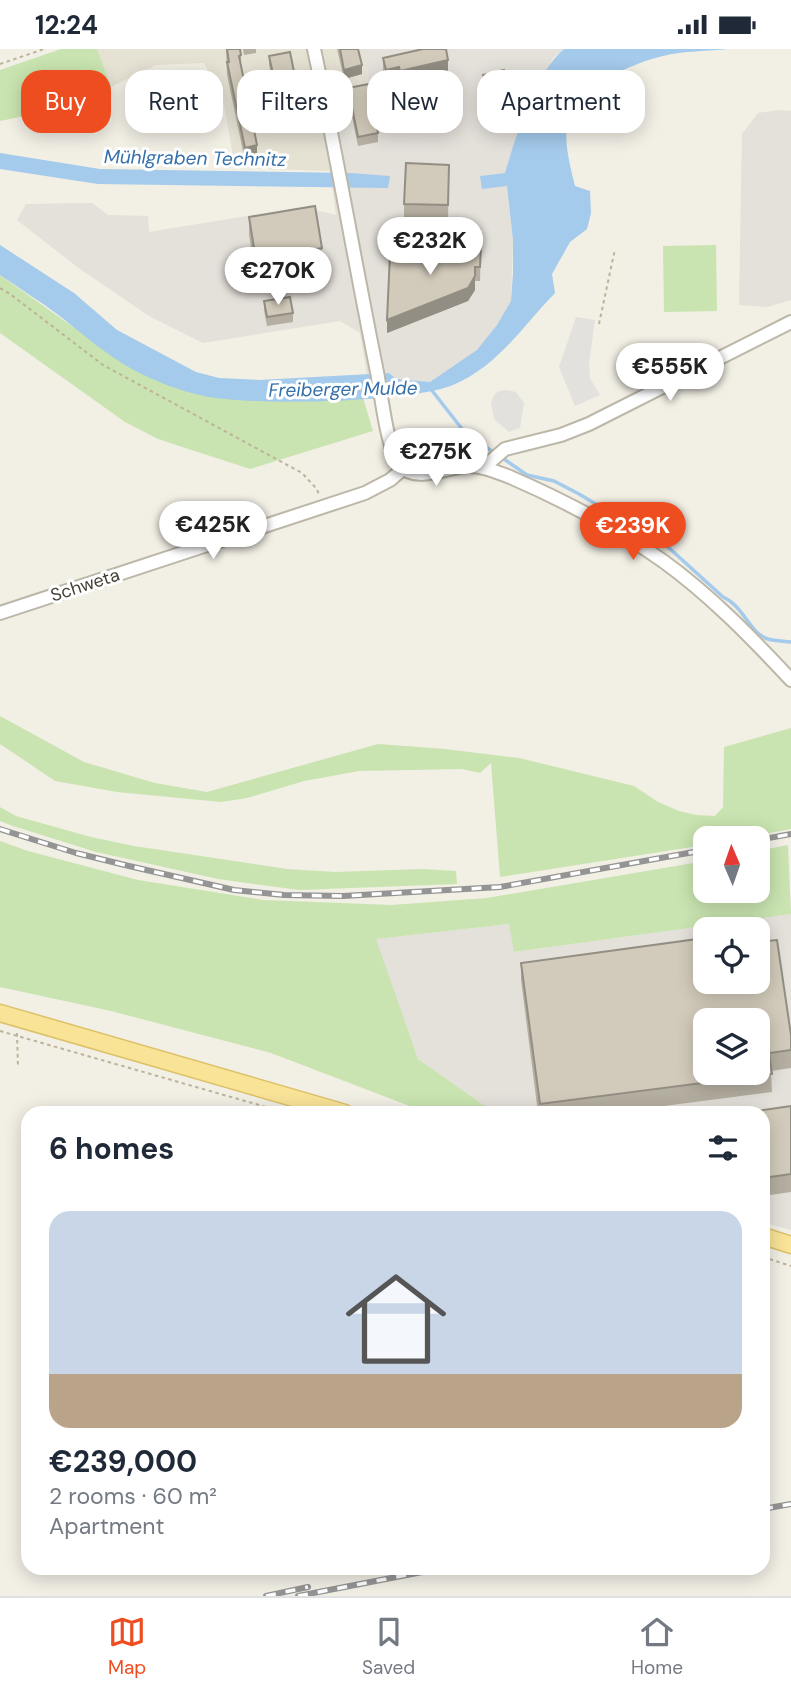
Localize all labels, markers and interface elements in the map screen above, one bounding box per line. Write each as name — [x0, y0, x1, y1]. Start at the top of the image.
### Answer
text: 12:24 — [35, 8, 98, 42]
chip: Buy — [21, 70, 111, 133]
chip: Rent — [125, 70, 223, 133]
chip: Filters — [237, 70, 353, 133]
chip: New — [367, 70, 463, 133]
chip: Apartment — [477, 70, 645, 133]
water label: Mühlgraben Technitz — [104, 144, 287, 172]
pin: €232K — [381, 217, 479, 277]
text: €232K — [393, 225, 467, 255]
pin: €270K — [229, 247, 327, 307]
text: €270K — [241, 255, 315, 285]
pin: €555K — [621, 343, 719, 403]
text: €555K — [632, 351, 708, 381]
water label: Freiberger Mulde — [268, 375, 418, 403]
pin: €275K — [387, 429, 485, 488]
text: €275K — [400, 436, 472, 466]
pin: €425K — [164, 501, 262, 561]
pin: €239K — [584, 503, 682, 562]
text: €425K — [175, 509, 251, 539]
text: €239K — [596, 510, 670, 540]
street label: Schweta — [47, 563, 123, 607]
north arrow — [693, 826, 770, 903]
map controls — [693, 826, 770, 1085]
button: locate — [693, 917, 770, 994]
button: layers — [693, 1008, 770, 1085]
text: 6 homes — [49, 1129, 174, 1168]
icon: filters — [704, 1129, 742, 1167]
icon: home — [333, 1256, 459, 1382]
text: €239,000 — [49, 1442, 197, 1481]
text: 2 rooms · 60 m² — [49, 1481, 217, 1511]
text: Apartment — [49, 1511, 164, 1541]
tab: Map — [108, 1613, 146, 1680]
tab: Saved — [362, 1613, 415, 1680]
tab: Home — [631, 1613, 683, 1680]

